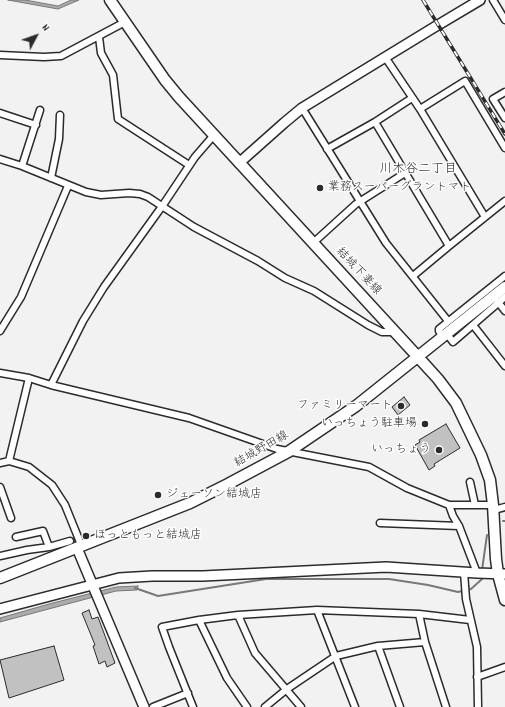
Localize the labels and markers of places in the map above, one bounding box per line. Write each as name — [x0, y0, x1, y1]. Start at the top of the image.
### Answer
place label: 業務スーパーグラントマト — [328, 181, 472, 195]
marker: 業務スーパーグラントマト — [315, 183, 325, 193]
place label: ファミリーマート — [297, 399, 393, 413]
marker: ファミリーマート — [396, 401, 406, 411]
place label: いっちょう駐車場 — [321, 417, 417, 431]
marker: いっちょう駐車場 — [420, 419, 430, 429]
place label: いっちょう — [371, 443, 431, 457]
marker: いっちょう — [434, 445, 444, 455]
place label: ジェーソン結城店 — [166, 488, 262, 502]
marker: ジェーソン結城店 — [153, 490, 163, 500]
place label: ほっともっと結城店 — [94, 529, 202, 543]
marker: ほっともっと結城店 — [81, 531, 91, 541]

